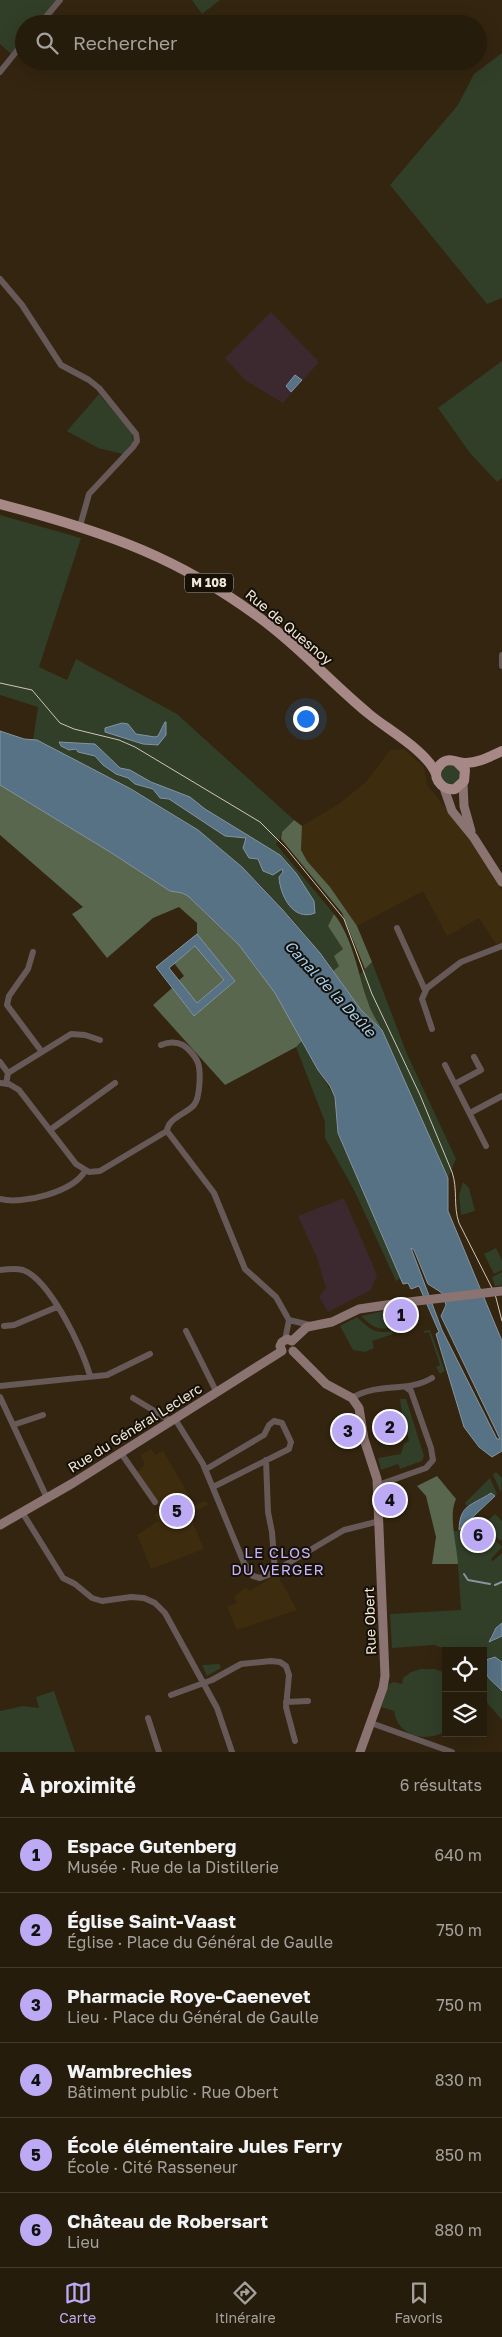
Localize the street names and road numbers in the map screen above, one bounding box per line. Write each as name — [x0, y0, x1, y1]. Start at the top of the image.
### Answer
road number: M 108 — [185, 574, 233, 592]
street label: Rue de Quesnoy — [242, 585, 336, 668]
street label: Rue du Général Leclerc — [65, 1379, 205, 1476]
street label: Rue Obert — [360, 1587, 379, 1655]

